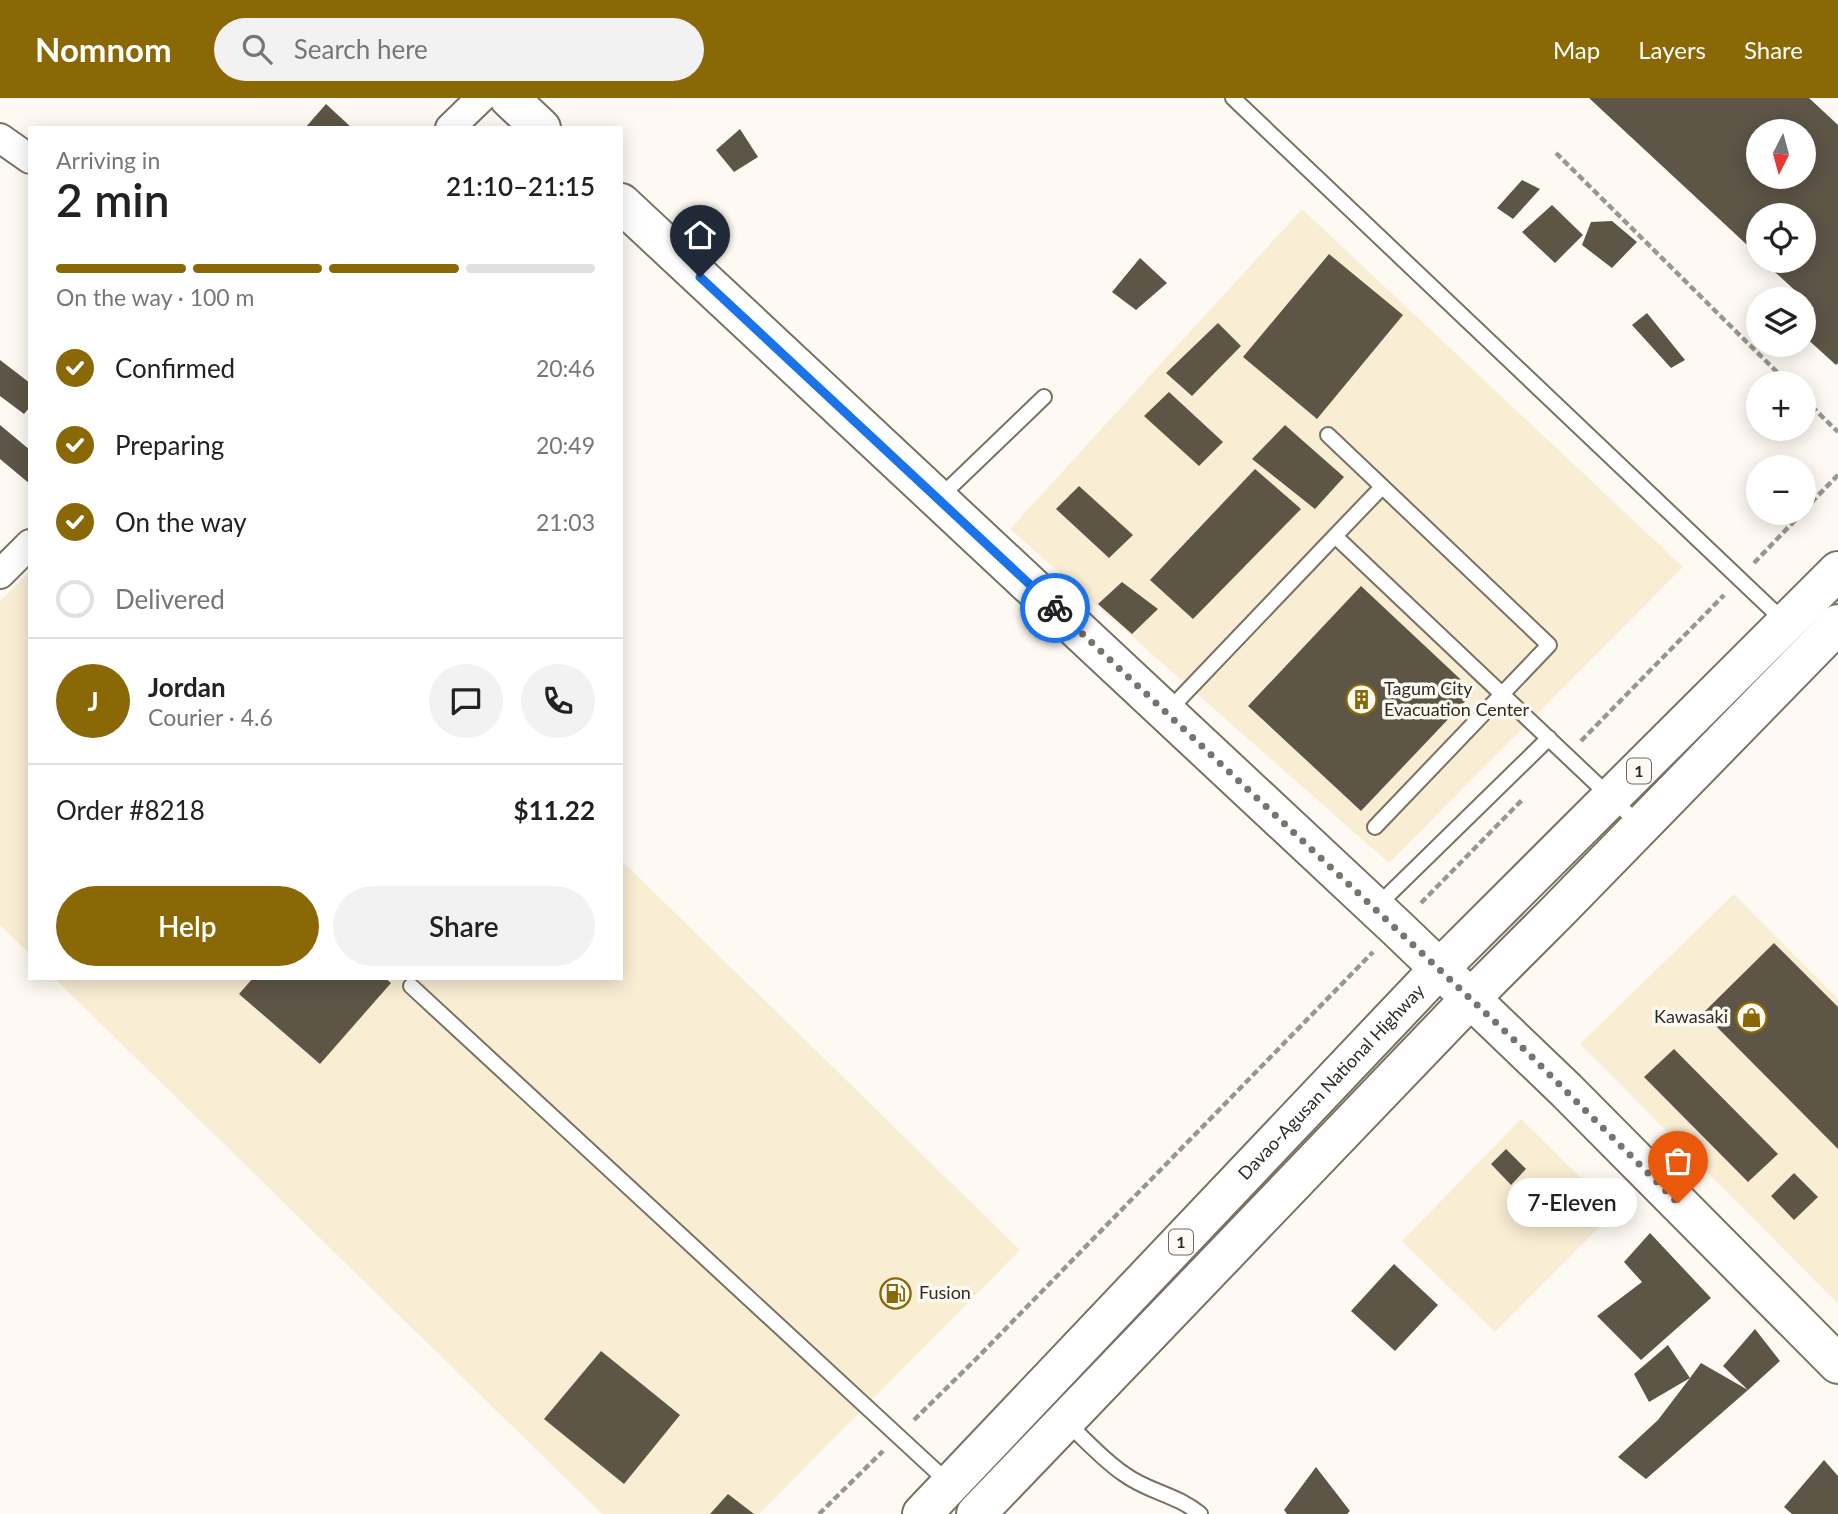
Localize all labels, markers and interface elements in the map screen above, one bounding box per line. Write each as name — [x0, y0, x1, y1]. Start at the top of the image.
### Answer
search box — [214, 18, 704, 81]
text: Nomnom — [35, 29, 172, 69]
icon: search — [238, 30, 276, 68]
text: Search here — [294, 33, 428, 65]
text: Map — [1553, 35, 1600, 64]
text: Layers — [1638, 35, 1706, 64]
text: Share — [1744, 35, 1803, 64]
north arrow — [1746, 119, 1816, 189]
map controls — [1746, 119, 1816, 525]
text: Arriving in — [56, 146, 160, 174]
text: 21:10–21:15 — [446, 170, 595, 202]
text: 2 min — [56, 172, 170, 227]
button: locate — [1746, 203, 1816, 273]
pin — [670, 205, 730, 277]
icon: home — [681, 216, 719, 254]
text: On the way · 100 m — [56, 283, 255, 311]
button: layers — [1746, 287, 1816, 357]
icon: check — [56, 349, 94, 387]
text: Confirmed — [115, 352, 235, 384]
text: 20:46 — [536, 354, 595, 382]
button: + — [1746, 371, 1816, 441]
icon: check — [56, 426, 94, 464]
text: Preparing — [115, 429, 224, 461]
text: 20:49 — [536, 431, 595, 459]
button: − — [1746, 455, 1816, 525]
icon: check — [56, 503, 94, 541]
text: On the way — [115, 506, 247, 538]
text: 21:03 — [536, 508, 595, 536]
courier — [1020, 573, 1090, 643]
text: Delivered — [115, 583, 225, 615]
icon: bike — [1036, 589, 1074, 627]
button: chat — [429, 664, 503, 738]
button: phone — [521, 664, 595, 738]
text: Jordan — [148, 671, 226, 703]
place label: Tagum City Evacuation Center — [1384, 677, 1530, 720]
building icon: Tagum City Evacuation Center — [1344, 682, 1378, 716]
text: J — [87, 685, 99, 717]
text: Courier · 4.6 — [148, 703, 273, 731]
road number: 1 — [1627, 758, 1651, 784]
text: Order #8218 — [56, 794, 205, 826]
text: $11.22 — [513, 794, 595, 826]
button: Help — [56, 886, 319, 966]
button: Share — [333, 886, 595, 966]
street label: Davao-Agusan National Highway — [1233, 979, 1429, 1184]
shop icon: Kawasaki — [1734, 1000, 1768, 1034]
place label: Kawasaki — [1654, 1005, 1728, 1027]
pin — [1648, 1131, 1708, 1203]
icon: bag — [1659, 1142, 1697, 1180]
callout: 7-Eleven — [1506, 1178, 1636, 1228]
text: 7-Eleven — [1527, 1188, 1617, 1216]
road number: 1 — [1169, 1230, 1193, 1254]
fuel station icon: Fusion — [879, 1276, 913, 1310]
place label: Fusion — [919, 1281, 971, 1303]

